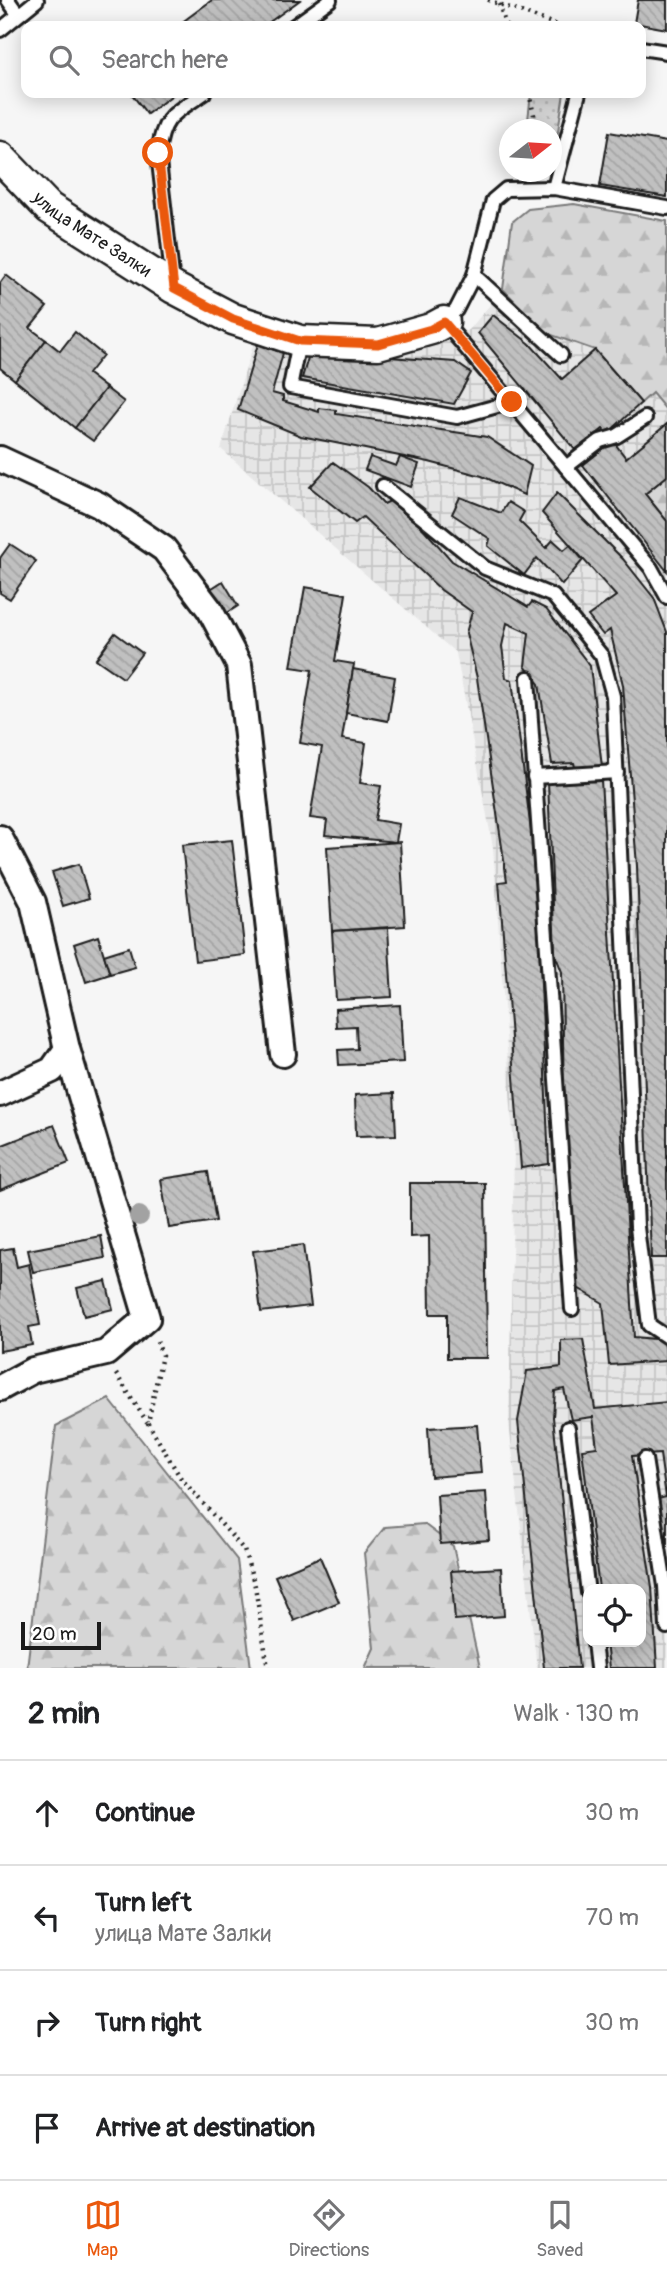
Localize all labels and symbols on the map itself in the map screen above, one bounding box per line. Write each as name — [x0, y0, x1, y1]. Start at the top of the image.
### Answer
north arrow — [499, 119, 562, 182]
route start — [142, 137, 173, 168]
street label: улица Мате Залки — [27, 186, 156, 282]
route end — [496, 386, 527, 417]
scale bar — [21, 1619, 102, 1651]

